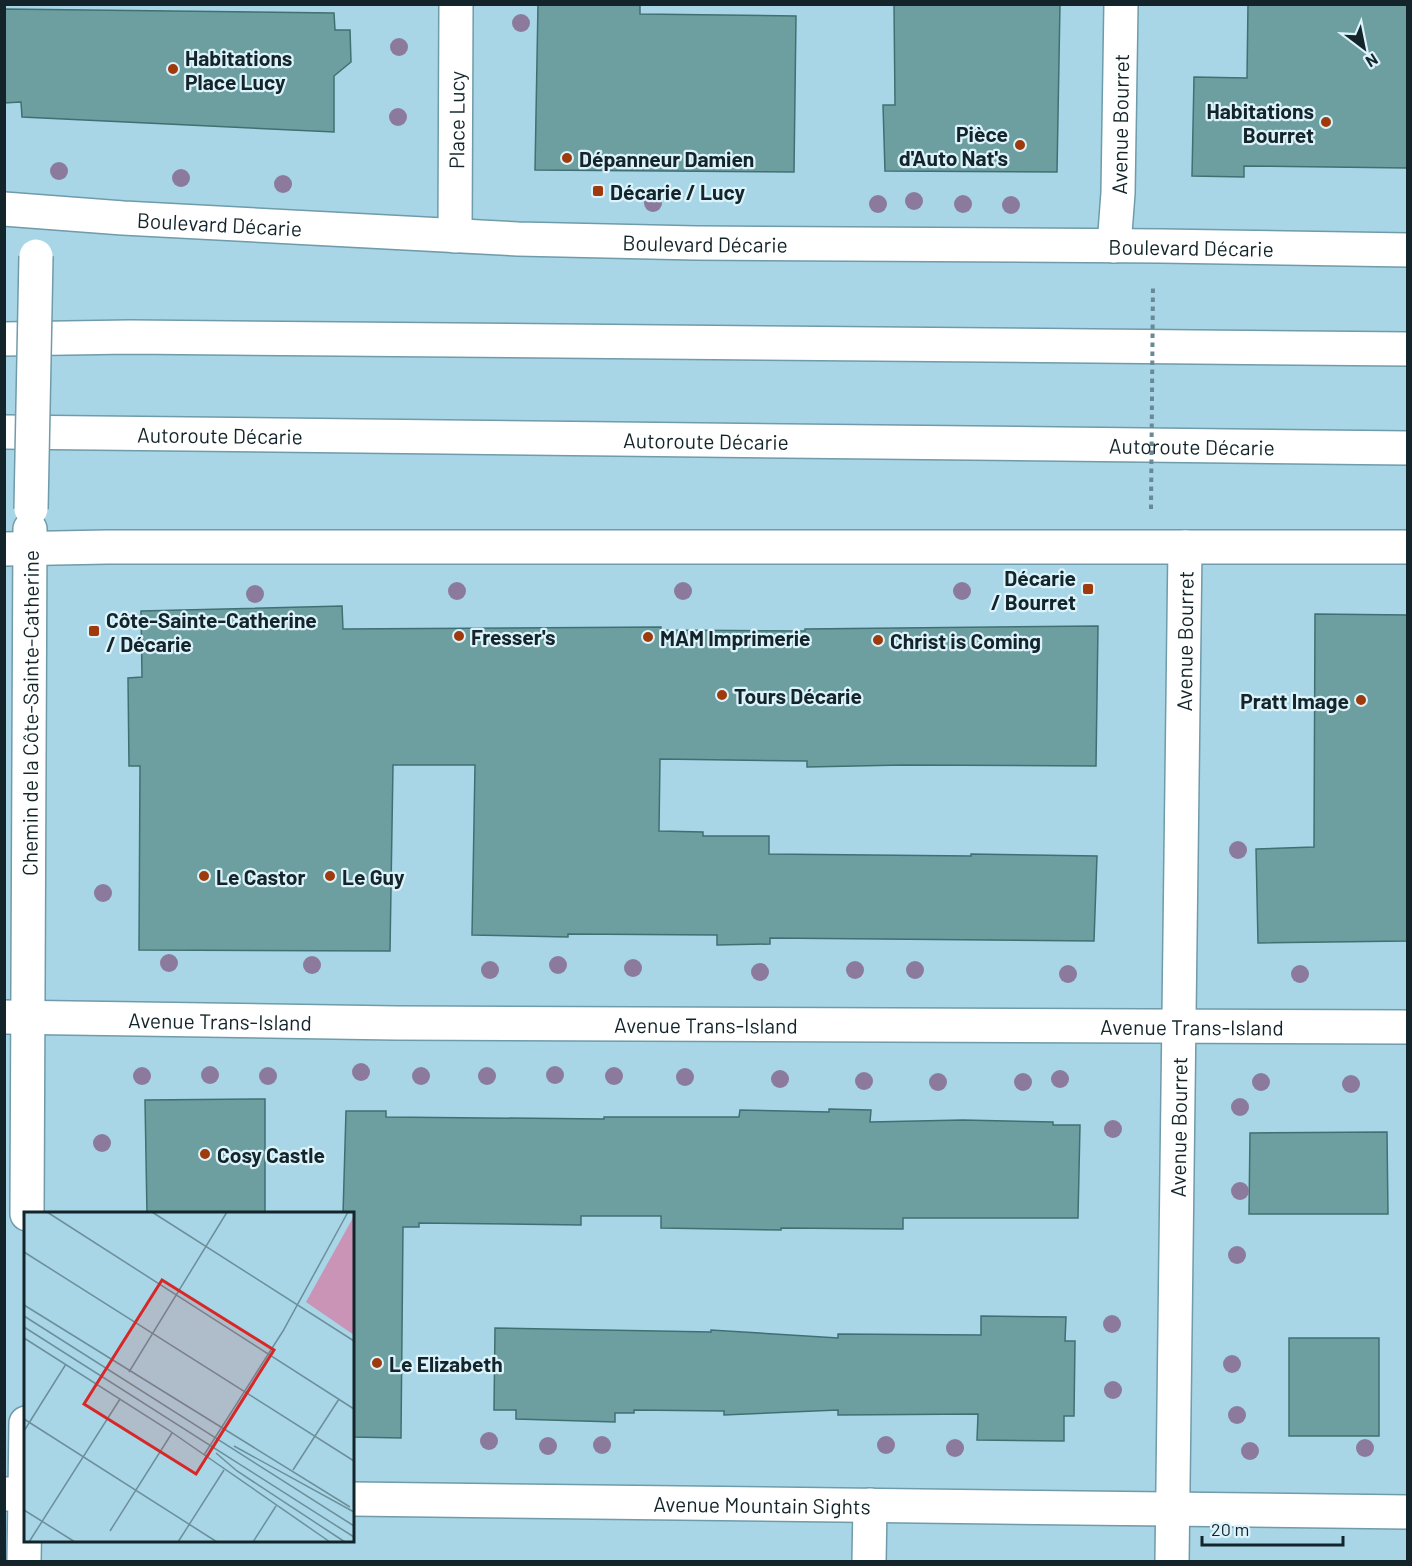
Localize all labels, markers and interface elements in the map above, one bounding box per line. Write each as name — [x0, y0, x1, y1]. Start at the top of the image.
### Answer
north arrow — [1334, 18, 1394, 78]
place label: Habitations Place Lucy — [185, 45, 292, 94]
text: N — [1363, 50, 1382, 72]
street label: Avenue Bourret — [1105, 54, 1133, 195]
marker: Habitations Place Lucy — [166, 62, 180, 76]
street label: Place Lucy — [443, 71, 468, 169]
place label: Habitations Bourret — [1207, 98, 1314, 147]
marker: Habitations Bourret — [1319, 115, 1333, 129]
place label: Pièce d'Auto Nat's — [899, 121, 1008, 170]
marker: Pièce d'Auto Nat's — [1013, 138, 1027, 152]
place label: Dépanneur Damien — [579, 146, 754, 171]
marker: Dépanneur Damien — [560, 151, 574, 165]
place label: Décarie / Lucy — [610, 179, 745, 204]
marker: Décarie / Lucy — [591, 184, 605, 198]
street label: Boulevard Décarie — [136, 206, 303, 240]
street label: Boulevard Décarie — [622, 229, 788, 256]
street label: Boulevard Décarie — [1108, 233, 1274, 260]
street label: Autoroute Décarie — [137, 421, 303, 448]
street label: Autoroute Décarie — [623, 427, 789, 453]
street label: Autoroute Décarie — [1109, 432, 1275, 459]
street label: Chemin de la Côte-Sainte-Catherine — [16, 550, 42, 876]
place label: Décarie / Bourret — [991, 565, 1076, 614]
street label: Avenue Bourret — [1170, 571, 1197, 712]
marker: Décarie / Bourret — [1081, 582, 1095, 596]
place label: Côte-Sainte-Catherine / Décarie — [106, 607, 317, 656]
marker: Côte-Sainte-Catherine / Décarie — [87, 624, 101, 638]
place label: Fresser's — [471, 624, 556, 649]
place label: MAM Imprimerie — [660, 625, 811, 650]
place label: Christ is Coming — [890, 628, 1041, 653]
marker: Fresser's — [452, 629, 466, 643]
marker: MAM Imprimerie — [641, 630, 655, 644]
marker: Christ is Coming — [871, 633, 885, 647]
place label: Tours Décarie — [734, 683, 862, 708]
marker: Tours Décarie — [715, 688, 729, 702]
place label: Pratt Image — [1240, 688, 1349, 713]
marker: Pratt Image — [1354, 693, 1368, 707]
place label: Le Castor — [216, 864, 306, 889]
place label: Le Guy — [342, 864, 405, 889]
marker: Le Castor — [197, 869, 211, 883]
marker: Le Guy — [323, 869, 337, 883]
street label: Avenue Trans-Island — [128, 1006, 312, 1034]
street label: Avenue Trans-Island — [614, 1011, 798, 1037]
street label: Avenue Trans-Island — [1100, 1013, 1284, 1039]
street label: Avenue Bourret — [1164, 1056, 1191, 1198]
place label: Cosy Castle — [217, 1142, 325, 1167]
marker: Cosy Castle — [198, 1147, 212, 1161]
inset map — [24, 1212, 354, 1542]
place label: Le Elizabeth — [389, 1351, 503, 1376]
marker: Le Elizabeth — [370, 1356, 384, 1370]
street label: Avenue Mountain Sights — [653, 1490, 871, 1518]
scale bar — [1202, 1509, 1343, 1547]
text: 20 m — [1211, 1518, 1249, 1540]

